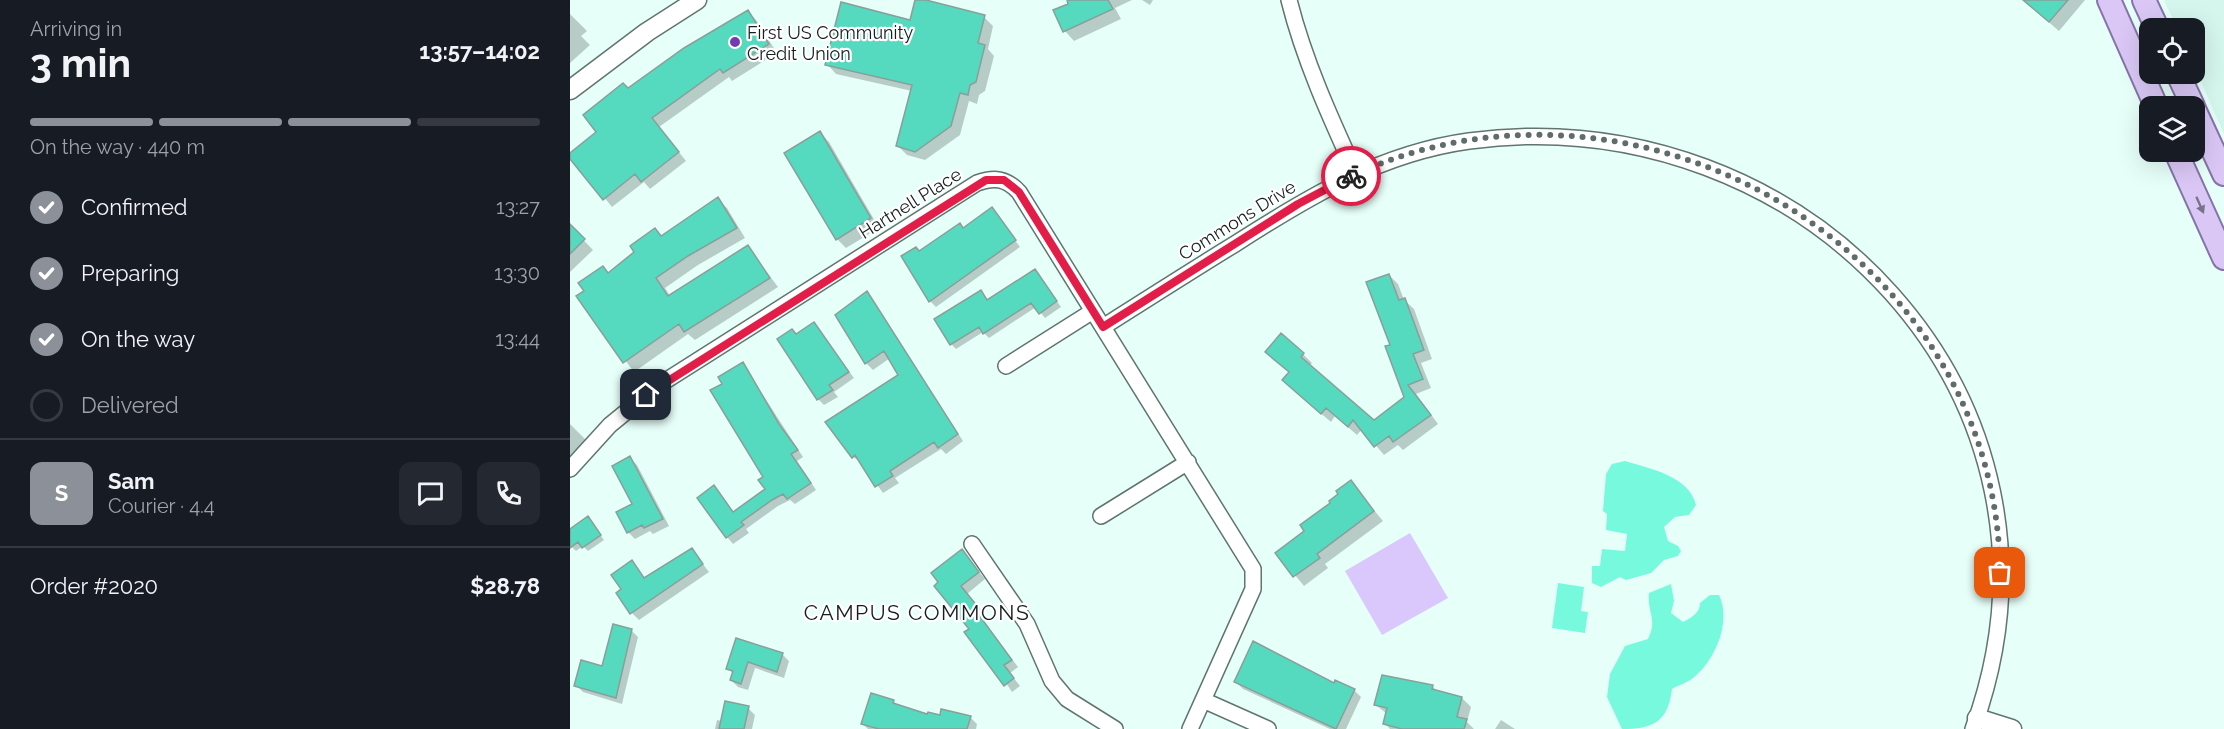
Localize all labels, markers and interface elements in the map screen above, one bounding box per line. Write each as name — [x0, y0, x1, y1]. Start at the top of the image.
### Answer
text: Arriving in — [30, 17, 122, 41]
map controls — [2139, 18, 2205, 162]
button: locate — [2139, 18, 2205, 84]
place label: First US Community Credit Union — [747, 22, 914, 64]
marker: First US Community Credit Union — [728, 35, 742, 49]
text: 13:57–14:02 — [419, 38, 540, 64]
text: 3 min — [30, 40, 131, 86]
button: layers — [2139, 96, 2205, 162]
text: On the way · 440 m — [30, 135, 205, 159]
courier — [1321, 146, 1381, 206]
icon: bike — [1335, 160, 1368, 193]
street label: Hartnell Place — [855, 163, 965, 243]
street label: Commons Drive — [1175, 175, 1300, 264]
icon: check — [30, 191, 63, 224]
text: Confirmed — [81, 194, 188, 220]
text: 13:27 — [496, 195, 540, 219]
one-way arrow — [2196, 196, 2206, 214]
icon: check — [30, 257, 63, 290]
text: Preparing — [81, 260, 179, 286]
text: 13:30 — [494, 261, 540, 285]
icon: check — [30, 323, 63, 356]
text: On the way — [81, 326, 195, 352]
text: 13:44 — [495, 327, 540, 351]
pin — [620, 369, 671, 420]
icon: home — [629, 378, 662, 411]
text: Delivered — [81, 392, 179, 418]
button: chat — [399, 462, 462, 525]
button: phone — [477, 462, 540, 525]
text: Sam — [108, 468, 155, 494]
text: S — [55, 480, 68, 506]
text: Courier · 4.4 — [108, 494, 215, 518]
pin — [1974, 547, 2025, 598]
icon: bag — [1983, 556, 2016, 589]
text: Order #2020 — [30, 573, 158, 599]
text: $28.78 — [470, 573, 540, 599]
district label: CAMPUS COMMONS — [804, 600, 1030, 625]

